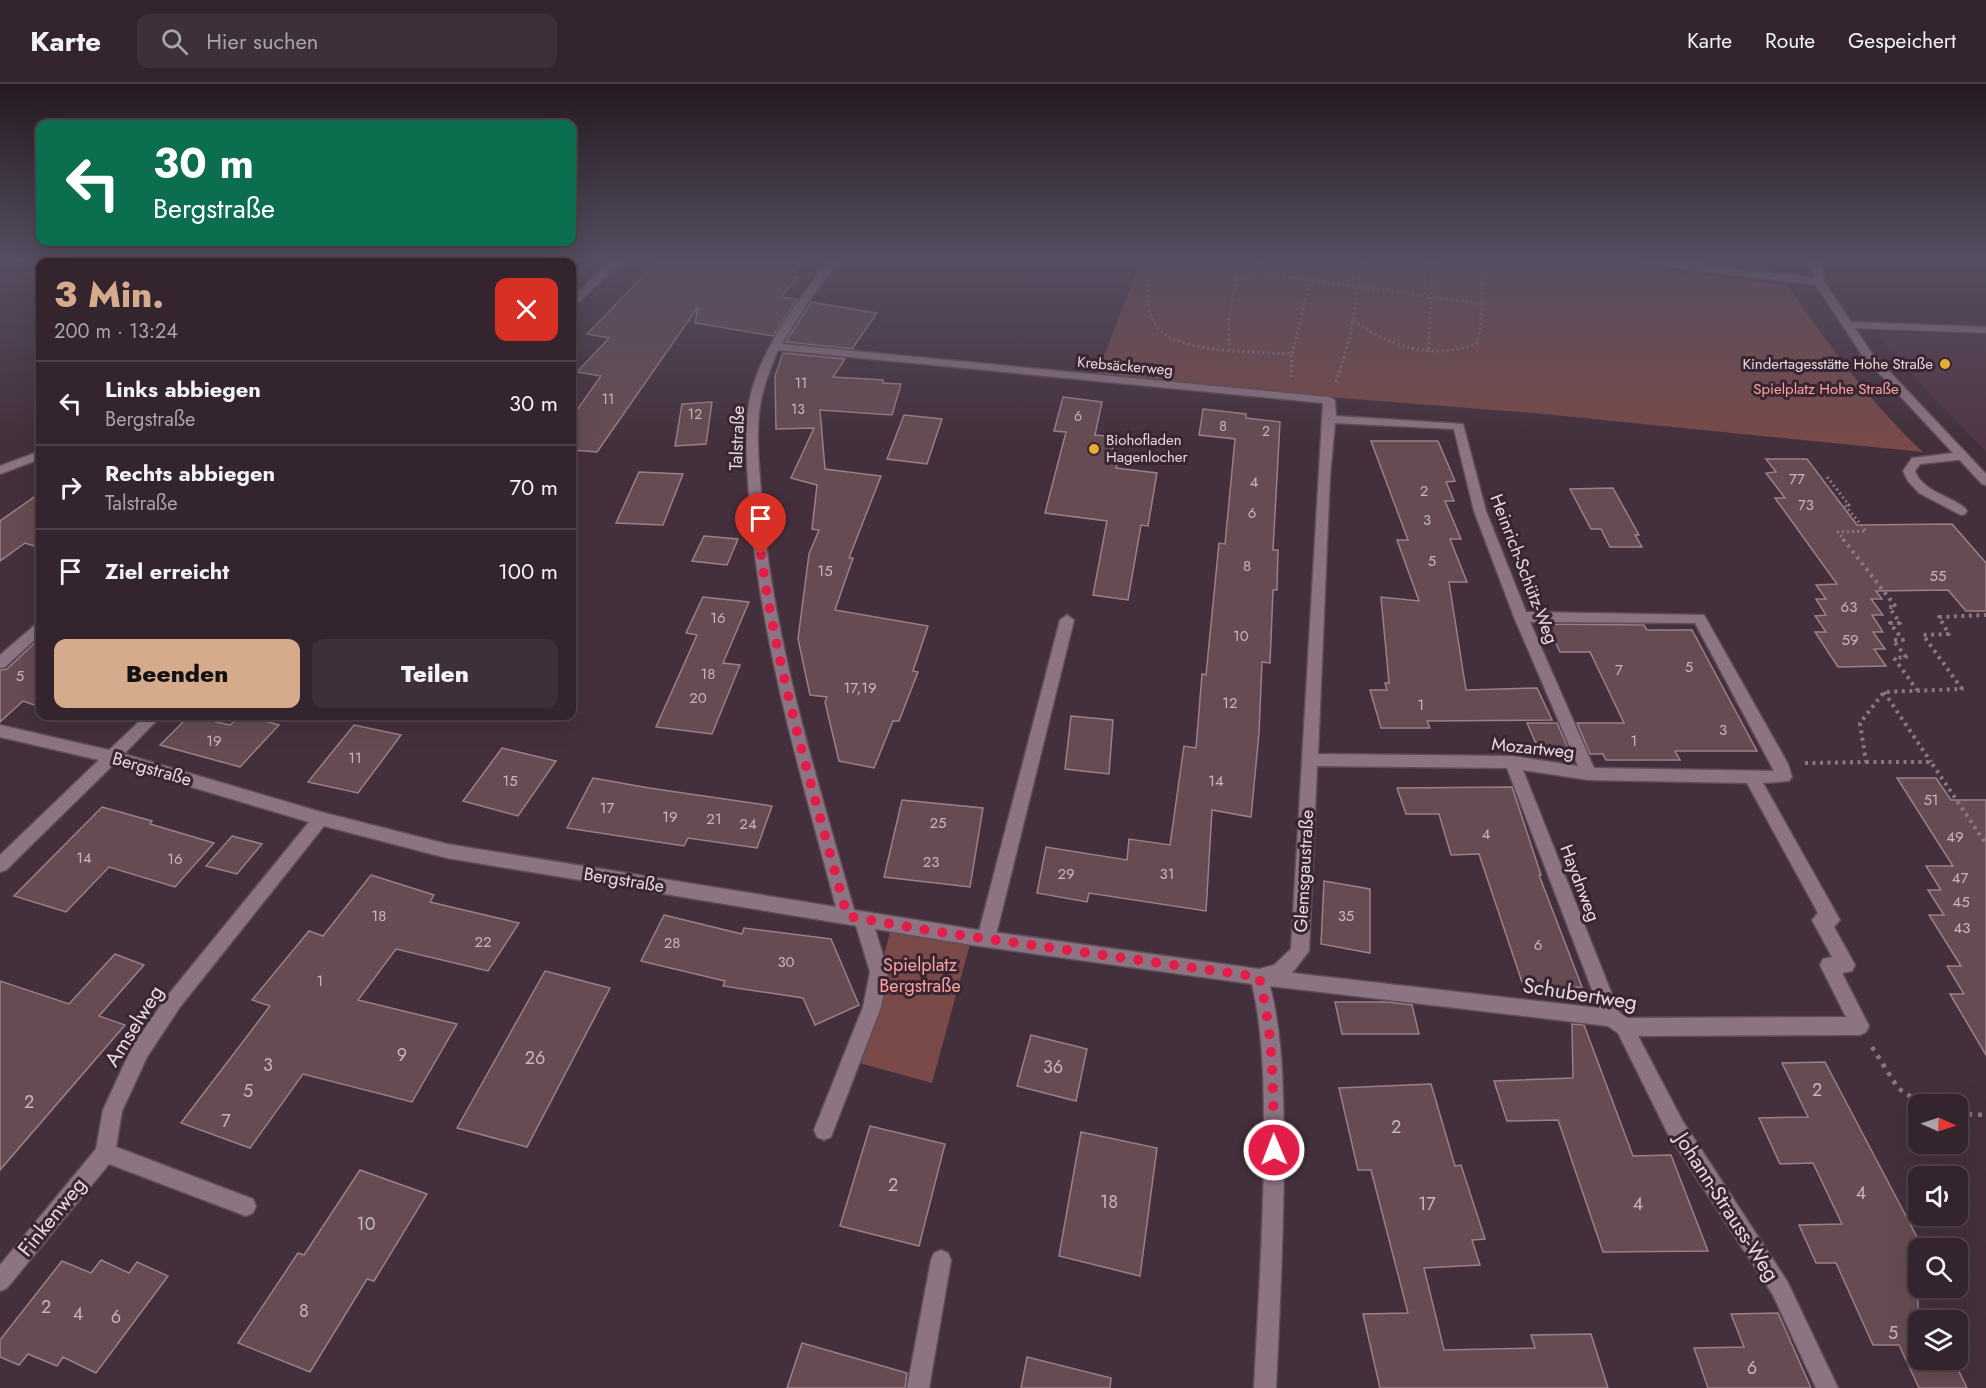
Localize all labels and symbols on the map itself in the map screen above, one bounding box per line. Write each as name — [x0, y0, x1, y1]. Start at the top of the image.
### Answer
street label: Krebsäckerweg — [1076, 351, 1174, 381]
place label: Kindertagesstätte Hohe Straße — [1742, 353, 1933, 375]
marker: Kindertagesstätte Hohe Straße — [1938, 357, 1952, 371]
house number: 11 — [795, 373, 807, 393]
park label: Spielplatz Hohe Straße — [1753, 378, 1899, 400]
house number: 11 — [602, 389, 614, 409]
house number: 13 — [791, 399, 805, 419]
house number: 12 — [688, 404, 702, 424]
street label: Talstraße — [723, 405, 751, 471]
house number: 6 — [1074, 406, 1082, 426]
house number: 8 — [1219, 416, 1227, 436]
house number: 2 — [1262, 421, 1270, 441]
place label: Biohofladen Hagenlocher — [1106, 429, 1189, 468]
marker: Biohofladen Hagenlocher — [1087, 442, 1101, 456]
house number: 77 — [1789, 468, 1805, 490]
house number: 4 — [1250, 471, 1259, 493]
house number: 2 — [1420, 480, 1428, 502]
street label: Heinrich-Schütz-Weg — [1483, 490, 1565, 648]
pin — [735, 493, 786, 555]
house number: 73 — [1798, 494, 1814, 516]
house number: 6 — [1248, 502, 1256, 524]
house number: 3 — [1423, 509, 1431, 531]
house number: 5 — [1428, 550, 1436, 572]
house number: 8 — [1243, 555, 1251, 577]
house number: 15 — [817, 560, 833, 582]
house number: 55 — [1930, 565, 1946, 587]
house number: 63 — [1841, 596, 1857, 618]
house number: 16 — [710, 607, 726, 629]
house number: 10 — [1233, 625, 1249, 647]
house number: 59 — [1841, 629, 1859, 651]
house number: 5 — [1685, 656, 1693, 678]
house number: 7 — [1615, 659, 1623, 681]
house number: 18 — [701, 663, 715, 685]
house number: 5 — [16, 665, 24, 687]
house number: 17,19 — [843, 677, 877, 699]
house number: 20 — [689, 687, 707, 709]
house number: 12 — [1222, 692, 1238, 714]
house number: 1 — [1418, 694, 1424, 716]
house number: 3 — [1719, 719, 1727, 741]
house number: 19 — [206, 730, 222, 752]
house number: 1 — [1631, 730, 1637, 752]
street label: Mozartweg — [1490, 731, 1576, 765]
street label: Bergstraße — [109, 745, 195, 793]
house number: 11 — [348, 747, 362, 769]
house number: 15 — [502, 770, 518, 792]
house number: 14 — [1208, 770, 1224, 792]
house number: 51 — [1923, 789, 1939, 811]
house number: 17 — [600, 797, 614, 819]
house number: 19 — [662, 806, 678, 828]
house number: 21 — [706, 808, 722, 830]
street label: Glemsgaustraße — [1288, 809, 1320, 933]
house number: 25 — [930, 812, 947, 834]
house number: 24 — [739, 813, 757, 835]
house number: 4 — [1482, 823, 1491, 845]
house number: 49 — [1946, 826, 1964, 848]
street label: Haydnweg — [1553, 841, 1607, 925]
house number: 14 — [76, 847, 92, 869]
house number: 16 — [167, 848, 183, 870]
house number: 23 — [923, 851, 939, 873]
street label: Bergstraße — [582, 861, 666, 899]
house number: 29 — [1057, 863, 1075, 885]
house number: 31 — [1160, 863, 1174, 885]
house number: 47 — [1952, 867, 1968, 889]
house number: 45 — [1952, 891, 1970, 913]
house number: 18 — [372, 905, 386, 927]
house number: 35 — [1338, 905, 1354, 927]
house number: 43 — [1954, 917, 1970, 939]
house number: 22 — [474, 931, 492, 953]
house number: 28 — [664, 932, 680, 954]
house number: 6 — [1534, 934, 1542, 956]
house number: 30 — [777, 951, 795, 973]
park label: Spielplatz Bergstraße — [879, 952, 961, 999]
house number: 1 — [317, 970, 323, 992]
street label: Schubertweg — [1521, 970, 1639, 1018]
street label: Amselweg — [97, 979, 171, 1073]
house number: 9 — [397, 1042, 407, 1068]
house number: 26 — [525, 1045, 545, 1071]
house number: 3 — [263, 1052, 273, 1078]
house number: 36 — [1043, 1054, 1063, 1080]
house number: 2 — [1812, 1077, 1822, 1103]
house number: 5 — [243, 1078, 253, 1104]
house number: 2 — [24, 1089, 34, 1115]
north arrow — [1908, 1094, 1968, 1154]
house number: 7 — [221, 1108, 231, 1134]
house number: 2 — [1391, 1114, 1401, 1140]
position arrow — [1242, 1118, 1306, 1182]
street label: Johann-Strauss-Weg — [1666, 1124, 1786, 1287]
street label: Finkenweg — [11, 1171, 93, 1263]
house number: 2 — [888, 1172, 898, 1198]
house number: 4 — [1856, 1180, 1866, 1206]
house number: 18 — [1100, 1189, 1118, 1215]
house number: 17 — [1418, 1191, 1436, 1217]
house number: 4 — [1633, 1191, 1643, 1217]
house number: 10 — [357, 1211, 376, 1237]
house number: 2 — [41, 1294, 51, 1320]
house number: 8 — [299, 1298, 309, 1324]
house number: 4 — [73, 1301, 83, 1327]
house number: 6 — [111, 1304, 121, 1330]
house number: 5 — [1888, 1320, 1898, 1346]
house number: 6 — [1747, 1355, 1757, 1381]

